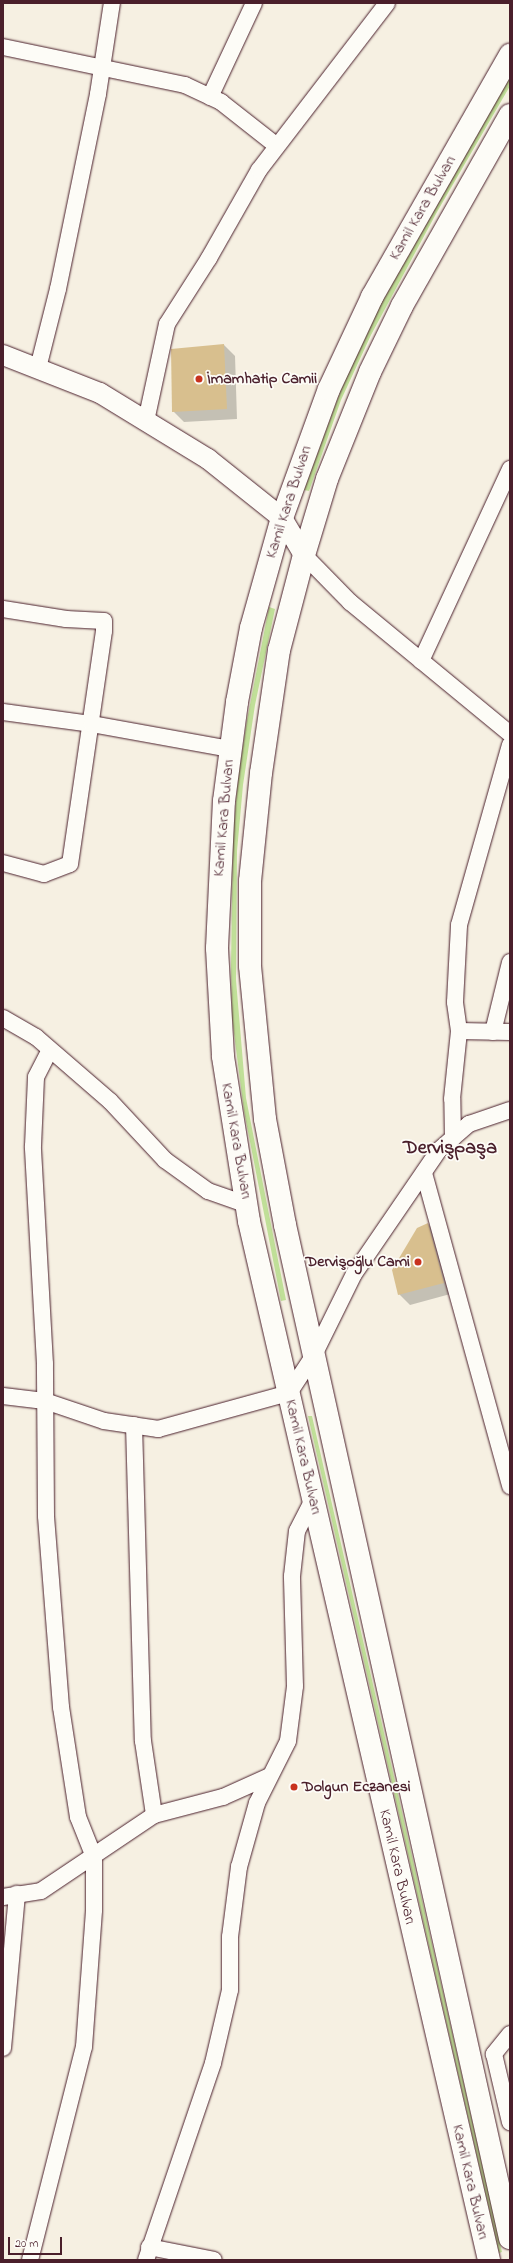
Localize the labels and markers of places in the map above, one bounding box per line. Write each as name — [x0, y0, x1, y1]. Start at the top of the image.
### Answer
place label: İmamhatip Camii — [207, 369, 317, 389]
marker: İmamhatip Camii — [194, 374, 204, 384]
place label: Dervişoğlu Cami — [306, 1252, 410, 1272]
marker: Dervişoğlu Cami — [413, 1257, 423, 1267]
place label: Dolgun Eczanesi — [302, 1777, 411, 1797]
marker: Dolgun Eczanesi — [289, 1782, 299, 1792]

